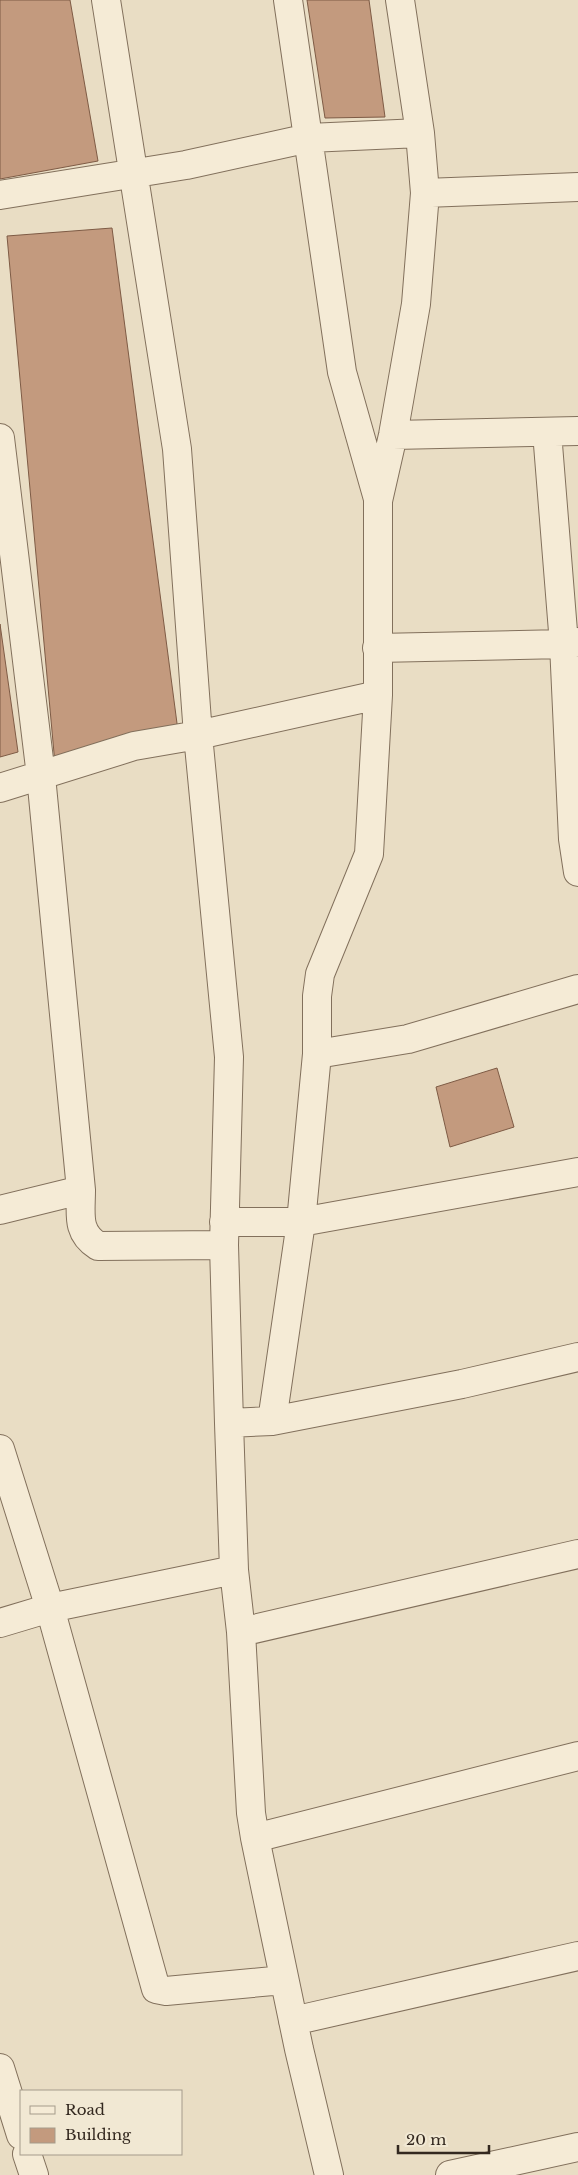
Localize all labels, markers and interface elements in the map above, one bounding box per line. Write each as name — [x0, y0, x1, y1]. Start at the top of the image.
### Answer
legend — [20, 2090, 182, 2155]
text: Road — [65, 2100, 105, 2119]
scale bar — [398, 2122, 489, 2154]
text: Building — [65, 2125, 132, 2144]
text: 20 m — [406, 2130, 446, 2149]

